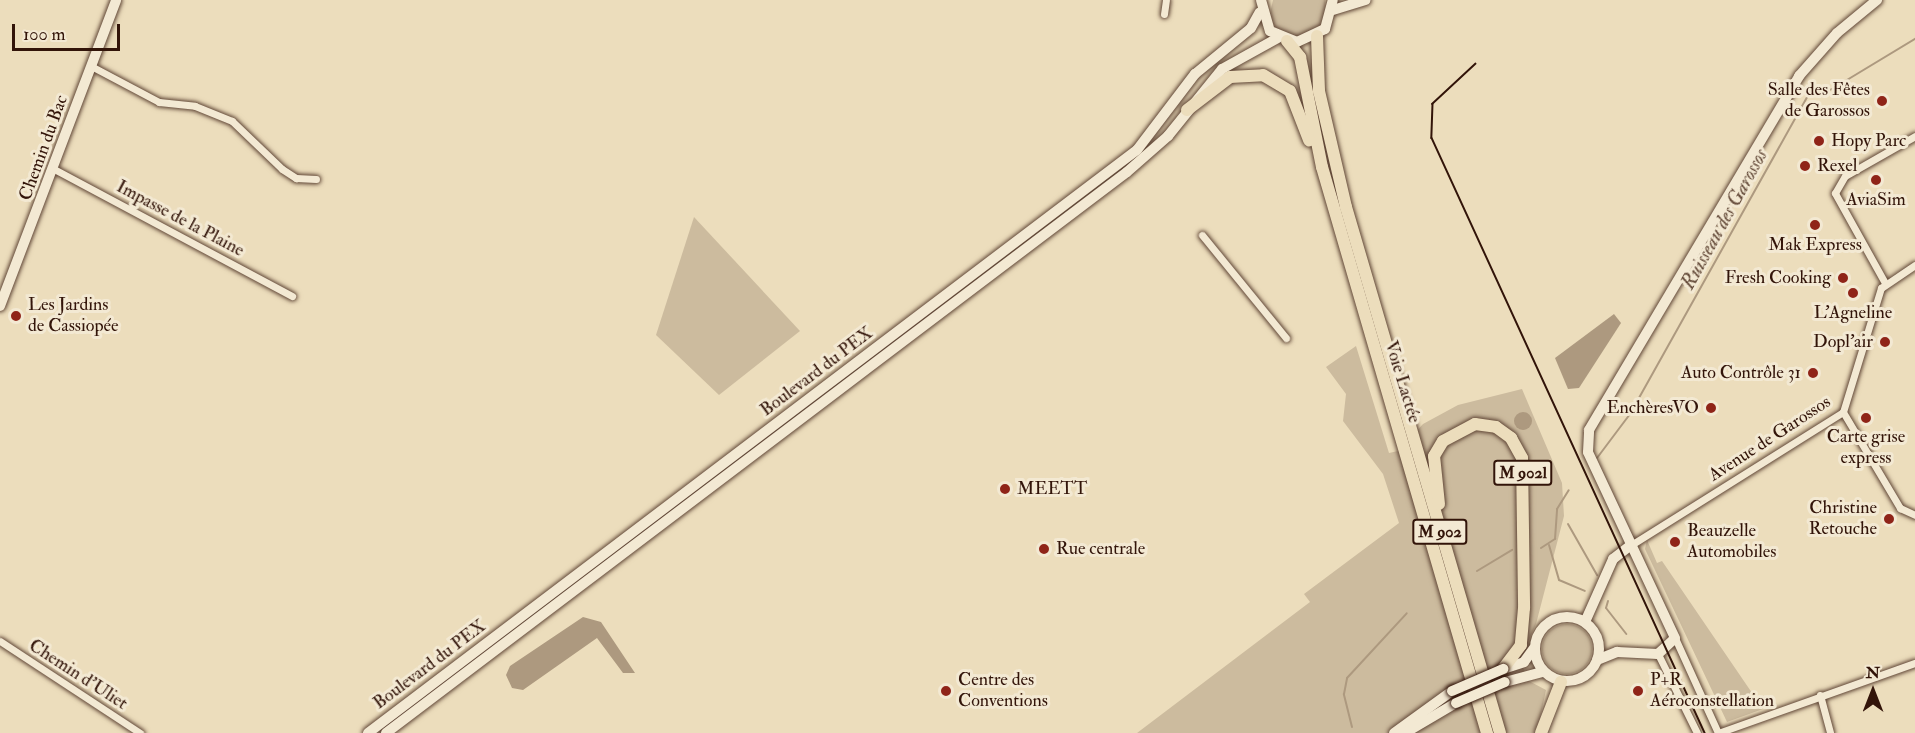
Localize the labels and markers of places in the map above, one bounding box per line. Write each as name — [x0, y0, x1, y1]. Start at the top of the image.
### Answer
place label: Salle des Fêtes de Garossos — [1768, 80, 1870, 122]
marker: Salle des Fêtes de Garossos — [1875, 94, 1889, 108]
place label: Hopy Parc — [1831, 130, 1906, 152]
marker: Hopy Parc — [1812, 134, 1826, 148]
place label: Rexel — [1817, 155, 1857, 177]
marker: Rexel — [1798, 159, 1812, 173]
marker: AviaSim — [1869, 173, 1883, 187]
place label: AviaSim — [1846, 189, 1906, 211]
marker: Mak Express — [1808, 218, 1822, 232]
place label: Mak Express — [1768, 234, 1862, 256]
place label: Fresh Cooking — [1725, 267, 1831, 289]
marker: Fresh Cooking — [1836, 271, 1850, 285]
marker: L'Agneline — [1846, 286, 1860, 300]
place label: Les Jardins de Cassiopée — [28, 295, 119, 338]
place label: L'Agneline — [1814, 302, 1892, 324]
marker: Les Jardins de Cassiopée — [9, 309, 23, 323]
place label: Dopl'air — [1813, 331, 1873, 353]
marker: Dopl'air — [1878, 335, 1892, 349]
place label: Auto Contrôle 31 — [1681, 362, 1801, 384]
marker: Auto Contrôle 31 — [1806, 366, 1820, 380]
place label: EnchèresVO — [1606, 397, 1699, 419]
marker: EnchèresVO — [1704, 401, 1718, 415]
marker: Carte grise express — [1859, 411, 1873, 425]
place label: Carte grise express — [1827, 427, 1905, 470]
place label: MEETT — [1017, 478, 1087, 500]
marker: MEETT — [998, 482, 1012, 496]
place label: Christine Retouche — [1809, 498, 1877, 540]
marker: Christine Retouche — [1882, 512, 1896, 526]
place label: Beauzelle Automobiles — [1687, 521, 1776, 564]
marker: Beauzelle Automobiles — [1668, 535, 1682, 549]
place label: Rue centrale — [1056, 538, 1145, 560]
marker: Rue centrale — [1037, 542, 1051, 556]
place label: Centre des Conventions — [958, 670, 1048, 712]
place label: P+R Aéroconstellation — [1650, 670, 1774, 712]
marker: Centre des Conventions — [939, 684, 953, 698]
marker: P+R Aéroconstellation — [1631, 684, 1645, 698]

